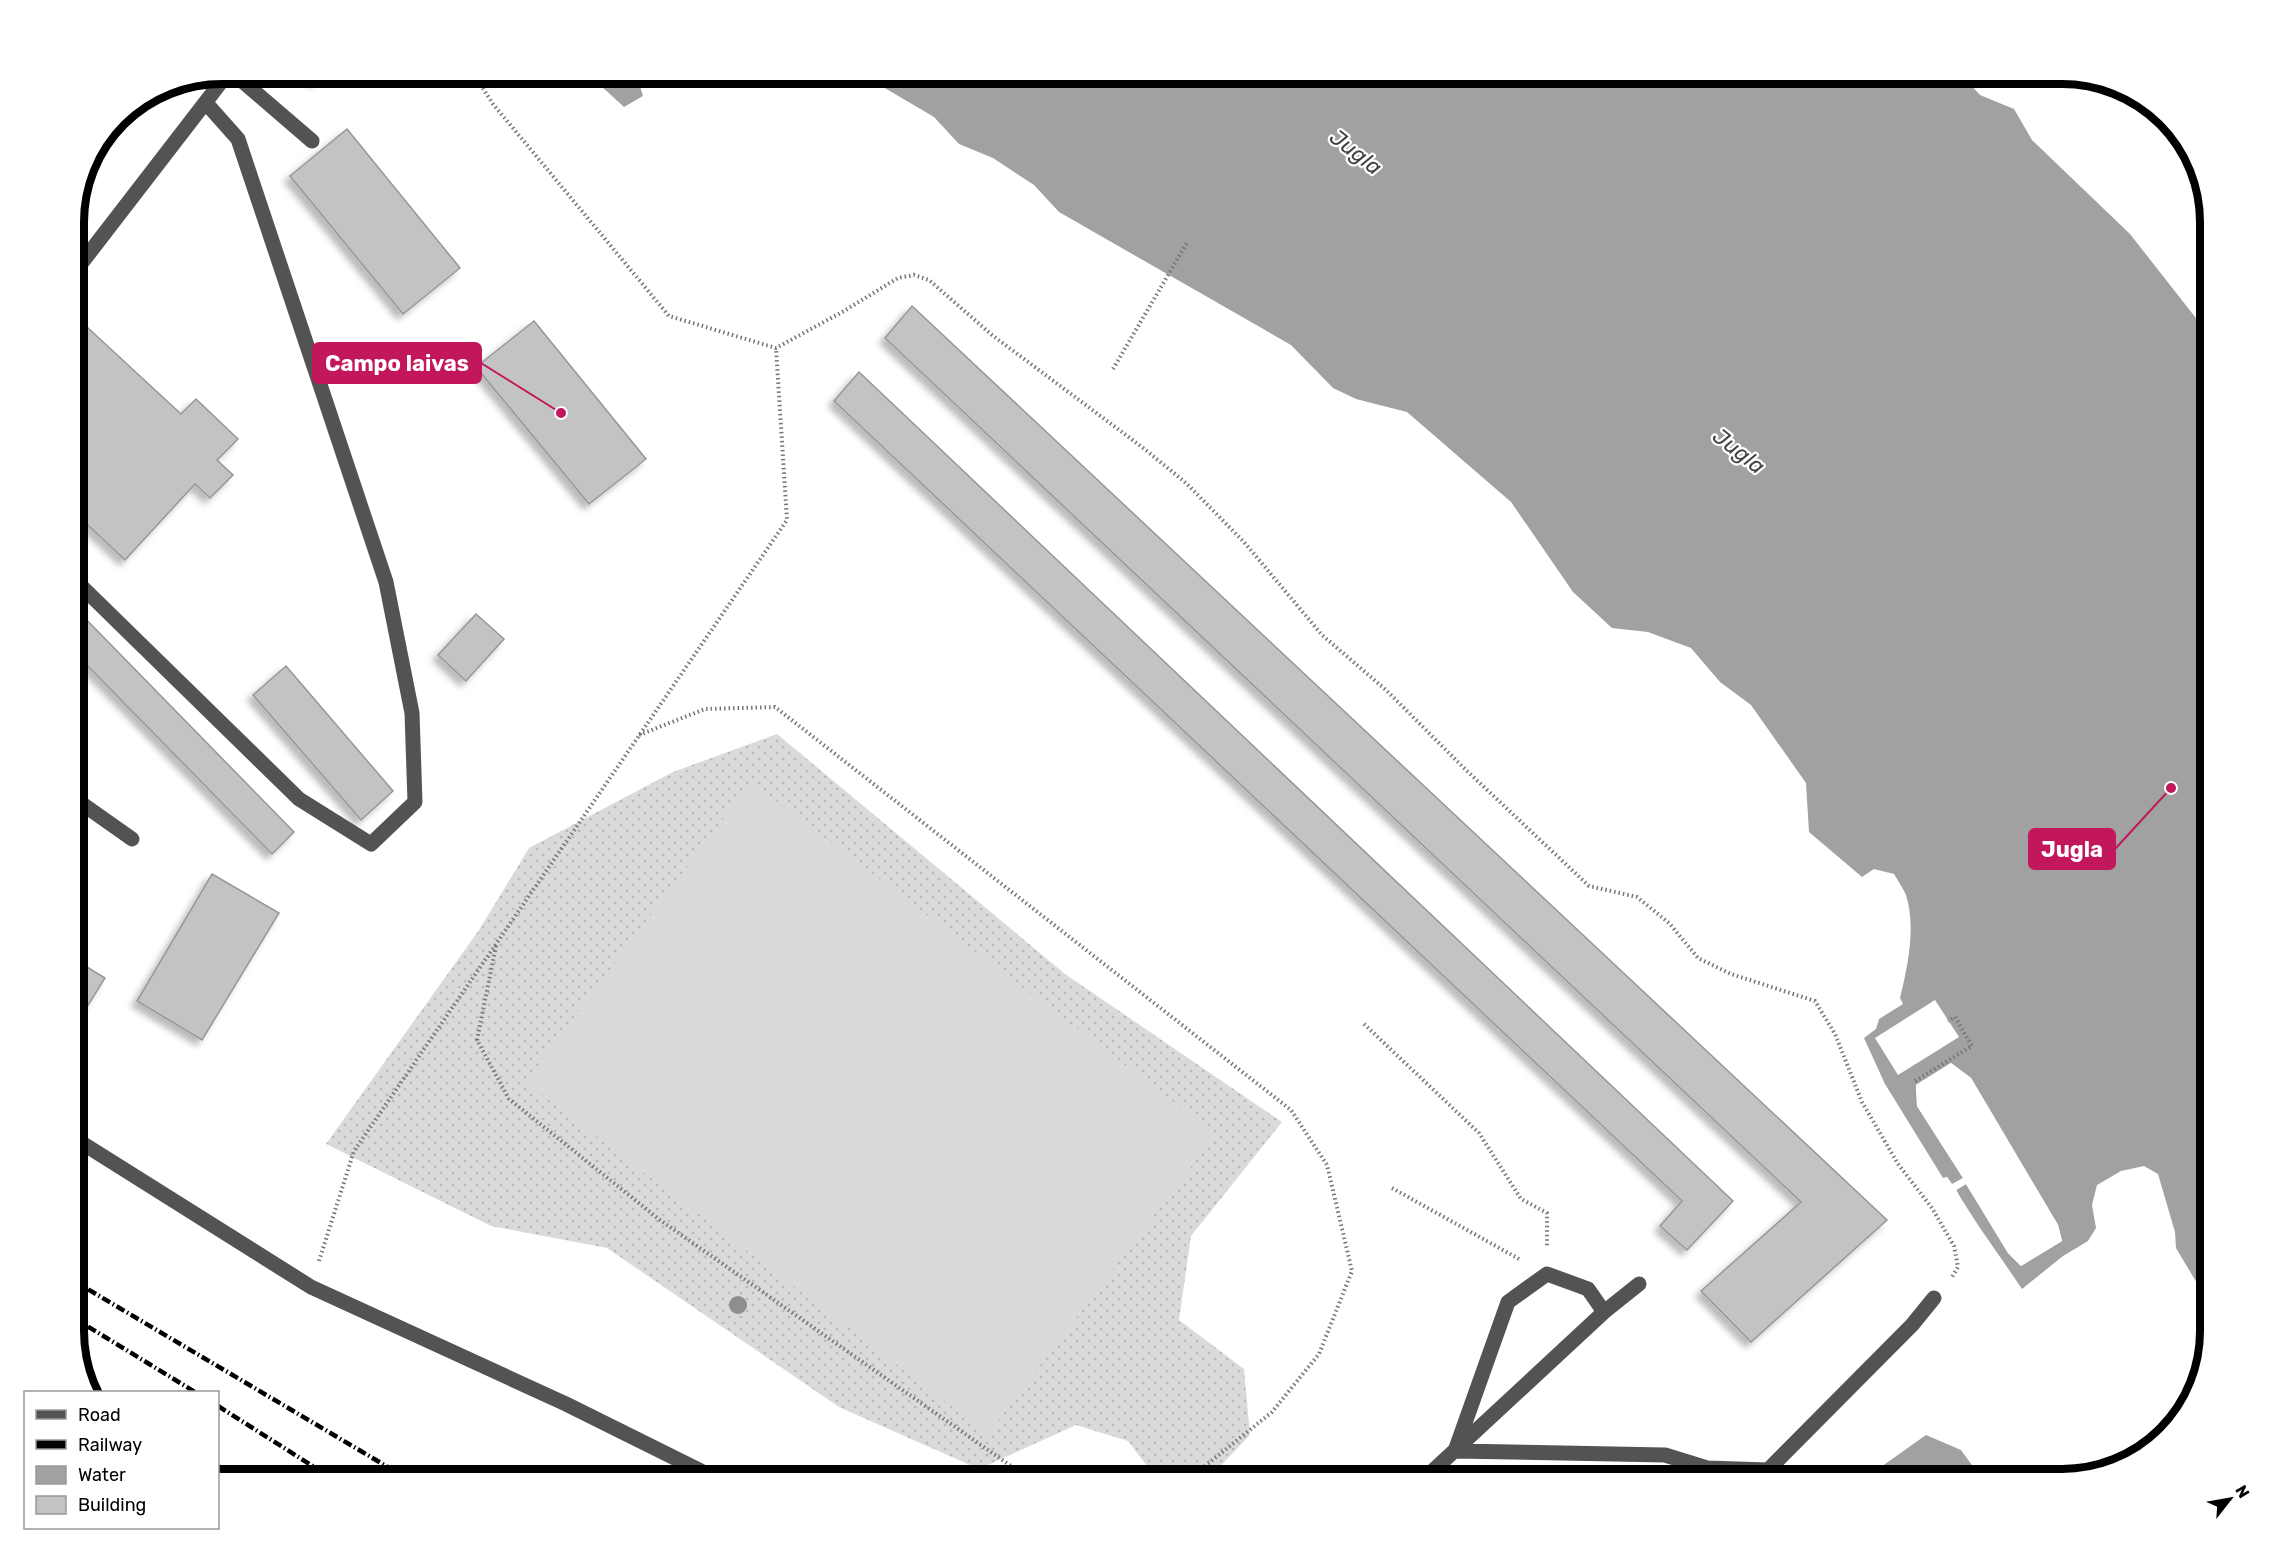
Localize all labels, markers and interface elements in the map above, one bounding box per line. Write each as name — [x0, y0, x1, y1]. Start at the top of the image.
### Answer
water label: Jugla — [1325, 123, 1387, 181]
callout: Campo laivas — [313, 343, 481, 383]
text: Campo laivas — [325, 350, 469, 377]
water label: Jugla — [1708, 422, 1770, 480]
callout: Jugla — [2029, 829, 2115, 869]
text: Jugla — [2041, 836, 2103, 863]
legend — [24, 1391, 219, 1529]
text: Road — [78, 1404, 121, 1426]
text: Railway — [78, 1434, 142, 1456]
text: Water — [78, 1464, 126, 1486]
north arrow — [2200, 1469, 2260, 1529]
text: N — [2231, 1482, 2254, 1501]
text: Building — [78, 1494, 146, 1516]

